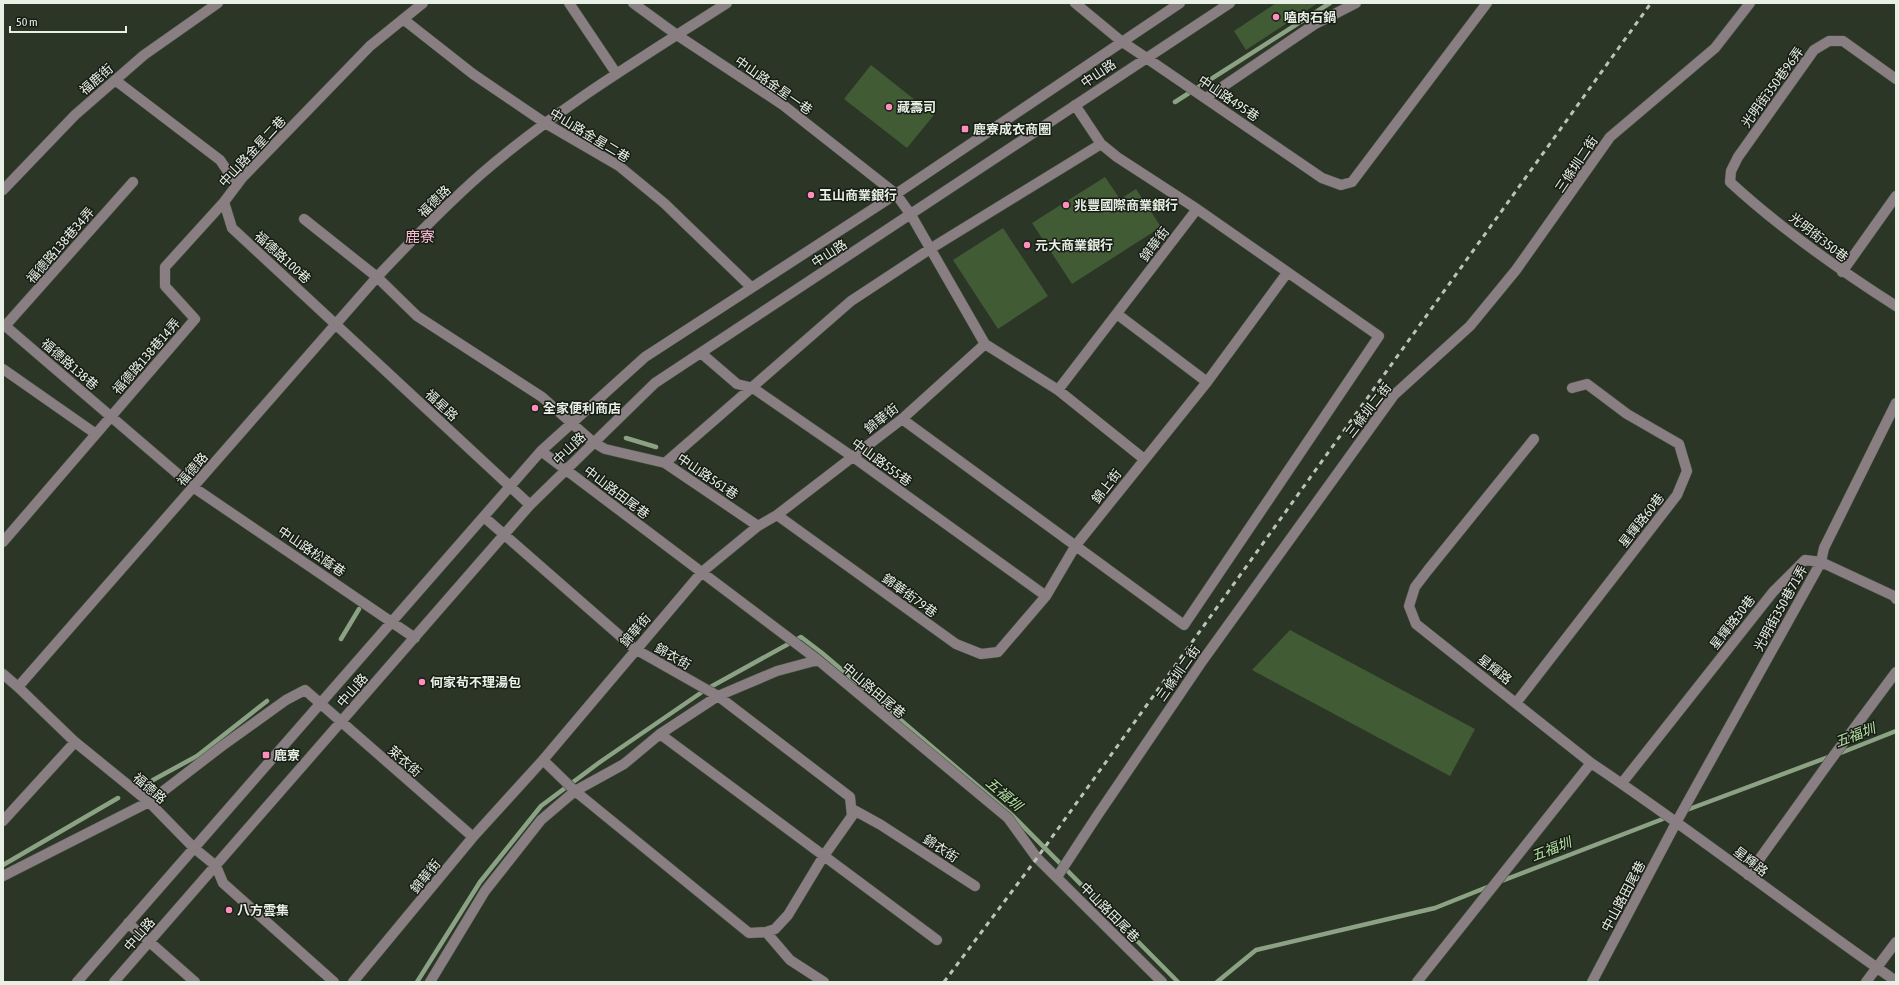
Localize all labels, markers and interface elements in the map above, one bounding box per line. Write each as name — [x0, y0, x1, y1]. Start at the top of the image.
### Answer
scale bar — [10, 8, 126, 34]
place label: 嗑肉石鍋 — [1284, 10, 1336, 25]
marker: 嗑肉石鍋 — [1271, 12, 1281, 22]
text: 50 m — [16, 15, 38, 29]
street label: 光明街350巷96弄 — [1738, 44, 1807, 130]
street label: 中山路金星一巷 — [732, 53, 815, 118]
street label: 中山路 — [1078, 56, 1119, 91]
street label: 福鹿街 — [77, 61, 116, 98]
street label: 中山路495巷 — [1195, 73, 1262, 124]
place label: 藏壽司 — [897, 100, 936, 115]
marker: 藏壽司 — [884, 102, 894, 112]
street label: 中山路金星二巷 — [547, 106, 633, 165]
street label: 中山路金星二巷 — [216, 113, 289, 190]
place label: 鹿寮成衣商圈 — [973, 122, 1051, 137]
marker: 鹿寮成衣商圈 — [960, 124, 970, 134]
street label: 三條圳二街 — [1552, 133, 1601, 195]
street label: 福德路 — [415, 182, 454, 220]
place label: 玉山商業銀行 — [819, 188, 897, 203]
marker: 玉山商業銀行 — [806, 190, 816, 200]
place label: 兆豐國際商業銀行 — [1074, 198, 1178, 213]
marker: 兆豐國際商業銀行 — [1061, 200, 1071, 210]
street label: 福德路138巷34弄 — [23, 204, 97, 286]
street label: 光明街350巷 — [1786, 210, 1851, 265]
street label: 錦華街 — [1137, 224, 1172, 264]
street label: 福德路100巷 — [252, 228, 314, 286]
district label: 鹿寮 — [405, 228, 435, 245]
street label: 中山路 — [809, 237, 850, 270]
place label: 元大商業銀行 — [1035, 238, 1113, 253]
marker: 元大商業銀行 — [1022, 240, 1032, 250]
street label: 福德路138巷14弄 — [109, 315, 183, 397]
street label: 福德路138巷 — [38, 336, 101, 393]
street label: 三條圳二街 — [1342, 380, 1394, 441]
street label: 福星路 — [422, 387, 461, 424]
street label: 錦華街 — [861, 400, 901, 436]
place label: 全家便利商店 — [543, 401, 621, 416]
marker: 全家便利商店 — [530, 403, 540, 413]
street label: 中山路 — [550, 429, 589, 467]
street label: 中山路555巷 — [849, 436, 915, 489]
street label: 福德路 — [174, 450, 211, 489]
street label: 中山路561巷 — [674, 451, 741, 502]
street label: 中山路田尾巷 — [581, 463, 652, 522]
street label: 錦上街 — [1088, 466, 1124, 506]
street label: 星輝路60巷 — [1616, 490, 1667, 550]
street label: 中山路松蔭巷 — [275, 523, 348, 579]
street label: 光明街350巷71弄 — [1751, 563, 1810, 654]
street label: 錦華街79巷 — [879, 570, 940, 620]
street label: 星輝路30巷 — [1707, 592, 1758, 652]
street label: 錦華街 — [617, 611, 654, 650]
street label: 錦衣街 — [652, 640, 693, 673]
street label: 三條圳二街 — [1154, 642, 1203, 704]
street label: 星輝路 — [1475, 651, 1515, 687]
street label: 中山路田尾巷 — [839, 660, 908, 721]
street label: 中山路 — [334, 671, 371, 710]
place label: 何家茍不理湯包 — [430, 675, 521, 690]
marker: 何家茍不理湯包 — [417, 677, 427, 687]
water label: 五福圳 — [1833, 719, 1879, 750]
street label: 萊衣街 — [385, 743, 424, 780]
place label: 鹿寮 — [274, 748, 300, 763]
marker: 鹿寮 — [261, 750, 271, 760]
street label: 福德路 — [130, 770, 169, 807]
water label: 五福圳 — [983, 774, 1027, 815]
street label: 錦衣街 — [920, 832, 961, 865]
water label: 五福圳 — [1529, 833, 1575, 864]
street label: 星輝路 — [1731, 844, 1771, 879]
street label: 錦華街 — [407, 856, 443, 896]
street label: 中山路田尾巷 — [1599, 858, 1648, 934]
street label: 中山路田尾巷 — [1077, 879, 1143, 945]
place label: 八方雲集 — [237, 903, 289, 918]
marker: 八方雲集 — [224, 905, 234, 915]
street label: 中山路 — [121, 915, 158, 954]

